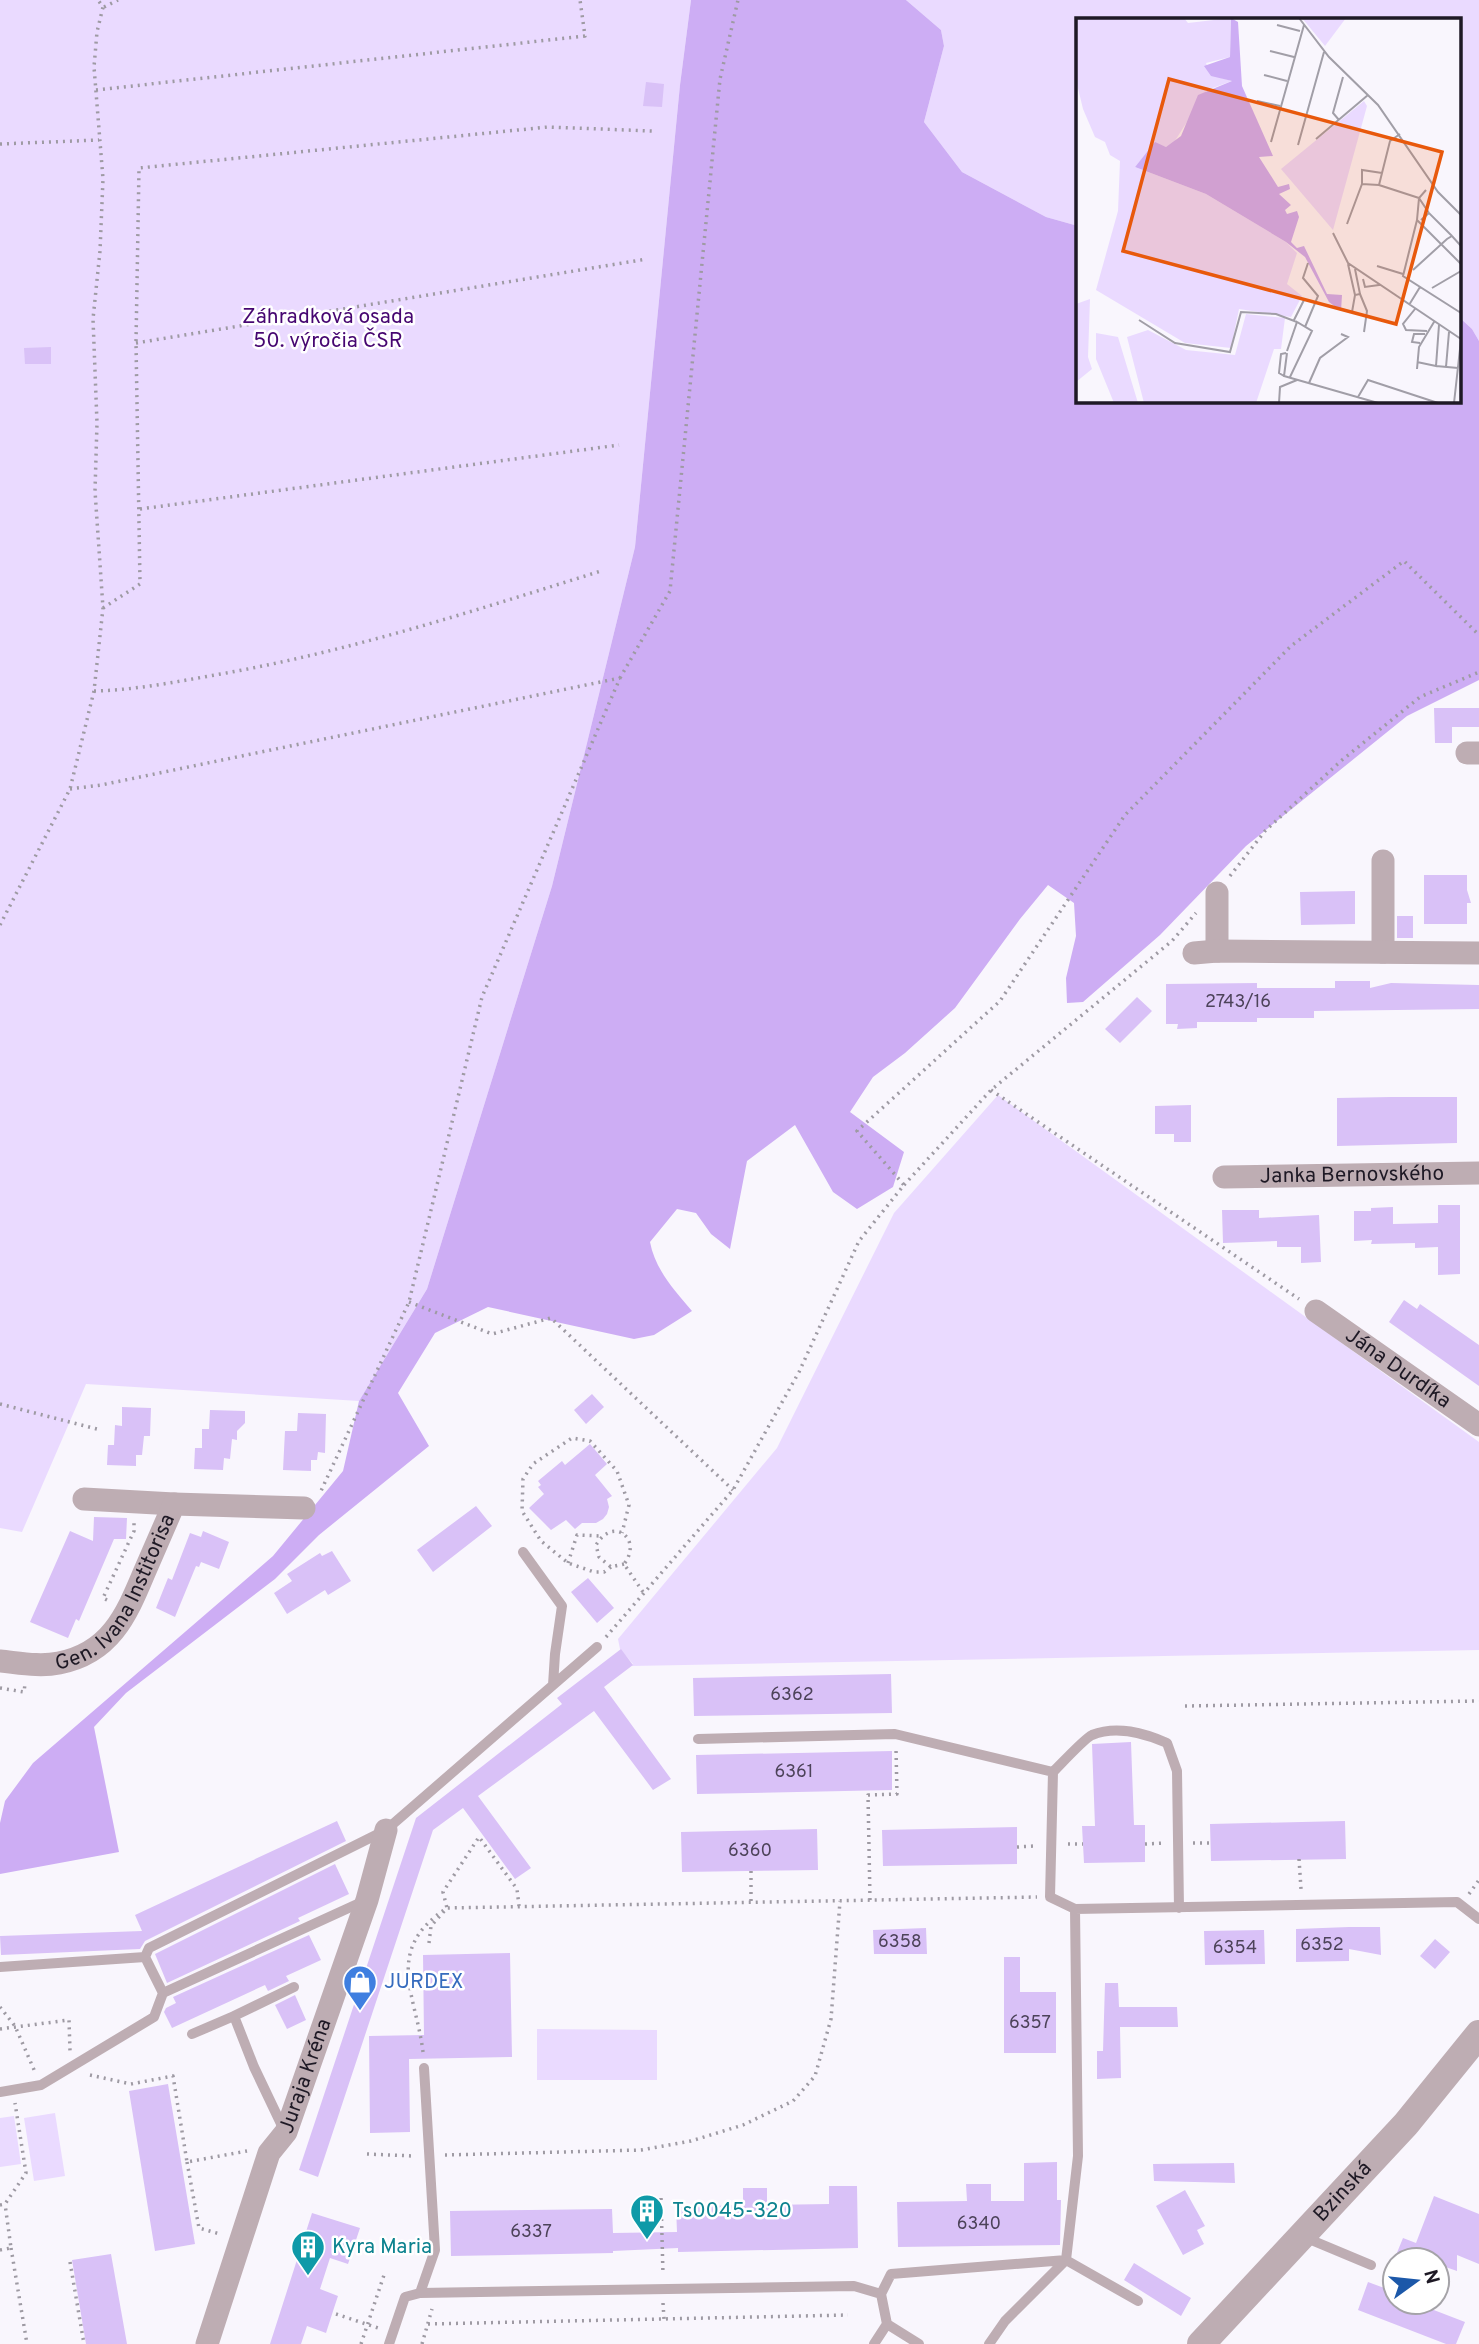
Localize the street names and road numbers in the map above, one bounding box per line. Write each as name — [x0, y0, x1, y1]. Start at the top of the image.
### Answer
street label: Janka Bernovského — [1260, 1160, 1444, 1190]
street label: Jána Durdíka — [1340, 1322, 1456, 1415]
street label: Gen. Ivana Institorisa — [52, 1510, 181, 1677]
street label: Juraja Kréna — [273, 2015, 338, 2137]
street label: Bzinská — [1308, 2156, 1378, 2228]

